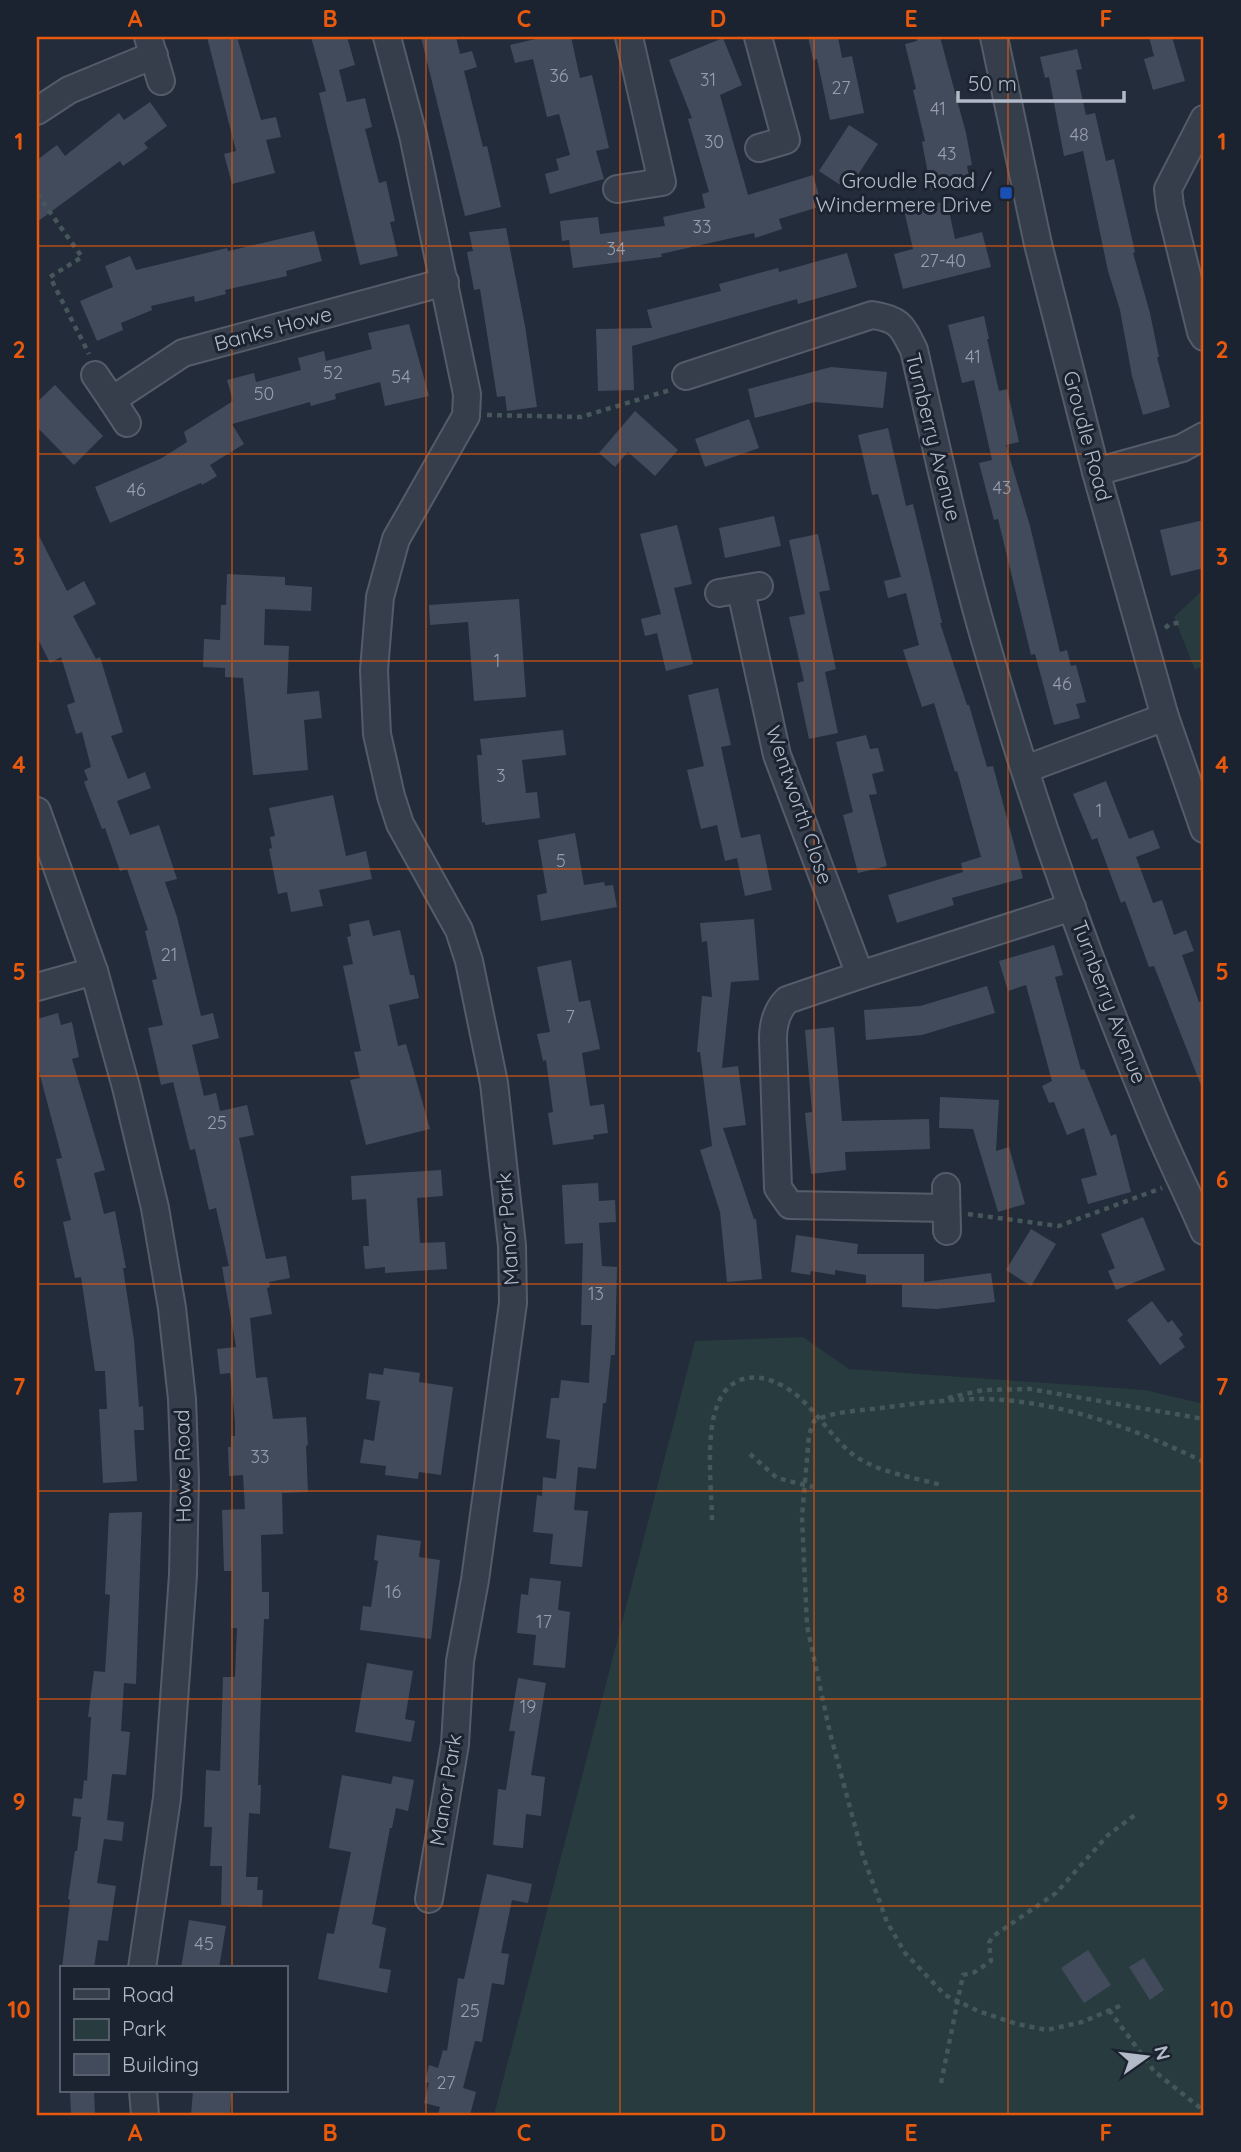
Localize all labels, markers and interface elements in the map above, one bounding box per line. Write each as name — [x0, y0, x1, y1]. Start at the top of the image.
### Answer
text: A — [128, 4, 143, 33]
text: B — [322, 4, 338, 33]
text: C — [517, 4, 531, 33]
text: D — [710, 4, 726, 33]
text: E — [904, 4, 918, 33]
text: F — [1100, 4, 1112, 33]
scale bar — [958, 60, 1124, 104]
house number: 36 — [549, 64, 569, 87]
house number: 31 — [700, 68, 716, 91]
text: 50 m — [968, 70, 1017, 96]
house number: 27 — [832, 76, 850, 99]
house number: 41 — [930, 97, 946, 120]
house number: 48 — [1069, 123, 1089, 146]
text: 1 — [15, 127, 23, 156]
text: 1 — [1218, 127, 1226, 156]
house number: 30 — [704, 130, 724, 153]
house number: 43 — [938, 142, 956, 165]
place label: Groudle Road / Windermere Drive — [816, 167, 992, 217]
marker: Groudle Road / Windermere Drive — [998, 185, 1014, 201]
house number: 33 — [693, 215, 711, 238]
house number: 34 — [607, 237, 625, 260]
house number: 27-40 — [920, 249, 966, 272]
street label: Banks Howe — [211, 300, 334, 356]
text: 2 — [12, 335, 26, 364]
text: 2 — [1215, 335, 1229, 364]
house number: 41 — [965, 345, 981, 368]
street label: Turnberry Avenue — [900, 350, 967, 524]
house number: 52 — [323, 361, 343, 384]
house number: 54 — [391, 365, 411, 388]
street label: Groudle Road — [1058, 368, 1118, 504]
house number: 50 — [254, 382, 274, 405]
house number: 43 — [993, 476, 1011, 499]
house number: 46 — [126, 478, 146, 501]
text: 3 — [13, 542, 25, 571]
text: 3 — [1216, 542, 1228, 571]
house number: 1 — [494, 649, 500, 672]
house number: 46 — [1052, 672, 1072, 695]
street label: Wentworth Close — [761, 722, 839, 887]
text: 4 — [12, 750, 26, 779]
text: 4 — [1215, 750, 1229, 779]
house number: 3 — [496, 764, 506, 787]
house number: 1 — [1096, 799, 1102, 822]
house number: 5 — [556, 849, 566, 872]
street label: Turnberry Avenue — [1067, 916, 1153, 1087]
house number: 21 — [161, 943, 177, 966]
text: 5 — [12, 957, 26, 986]
text: 5 — [1215, 957, 1229, 986]
house number: 7 — [565, 1005, 575, 1028]
house number: 25 — [207, 1111, 227, 1134]
text: 6 — [13, 1165, 25, 1194]
text: 6 — [1216, 1165, 1228, 1194]
street label: Manor Park — [490, 1172, 524, 1286]
house number: 13 — [588, 1282, 604, 1305]
text: 7 — [13, 1372, 26, 1401]
text: 7 — [1216, 1372, 1229, 1401]
street label: Howe Road — [168, 1409, 196, 1523]
house number: 33 — [251, 1445, 269, 1468]
text: 8 — [13, 1580, 25, 1609]
house number: 16 — [385, 1580, 401, 1603]
text: 8 — [1216, 1580, 1228, 1609]
house number: 17 — [536, 1610, 552, 1633]
house number: 19 — [520, 1695, 536, 1718]
street label: Manor Park — [423, 1732, 467, 1848]
text: 9 — [12, 1787, 26, 1816]
text: 9 — [1215, 1787, 1229, 1816]
house number: 45 — [194, 1932, 214, 1955]
legend — [60, 1966, 287, 2092]
text: Road — [122, 1981, 174, 2007]
text: 10 — [7, 1995, 31, 2024]
text: 10 — [1210, 1995, 1234, 2024]
house number: 25 — [460, 1999, 480, 2022]
text: Park — [122, 2015, 166, 2041]
north arrow — [1112, 2022, 1182, 2092]
text: N — [1149, 2043, 1176, 2063]
text: Building — [122, 2051, 199, 2077]
house number: 27 — [437, 2071, 455, 2094]
text: A — [128, 2118, 143, 2147]
text: B — [322, 2118, 338, 2147]
text: C — [517, 2118, 531, 2147]
text: D — [710, 2118, 726, 2147]
text: E — [904, 2118, 918, 2147]
text: F — [1100, 2118, 1112, 2147]

